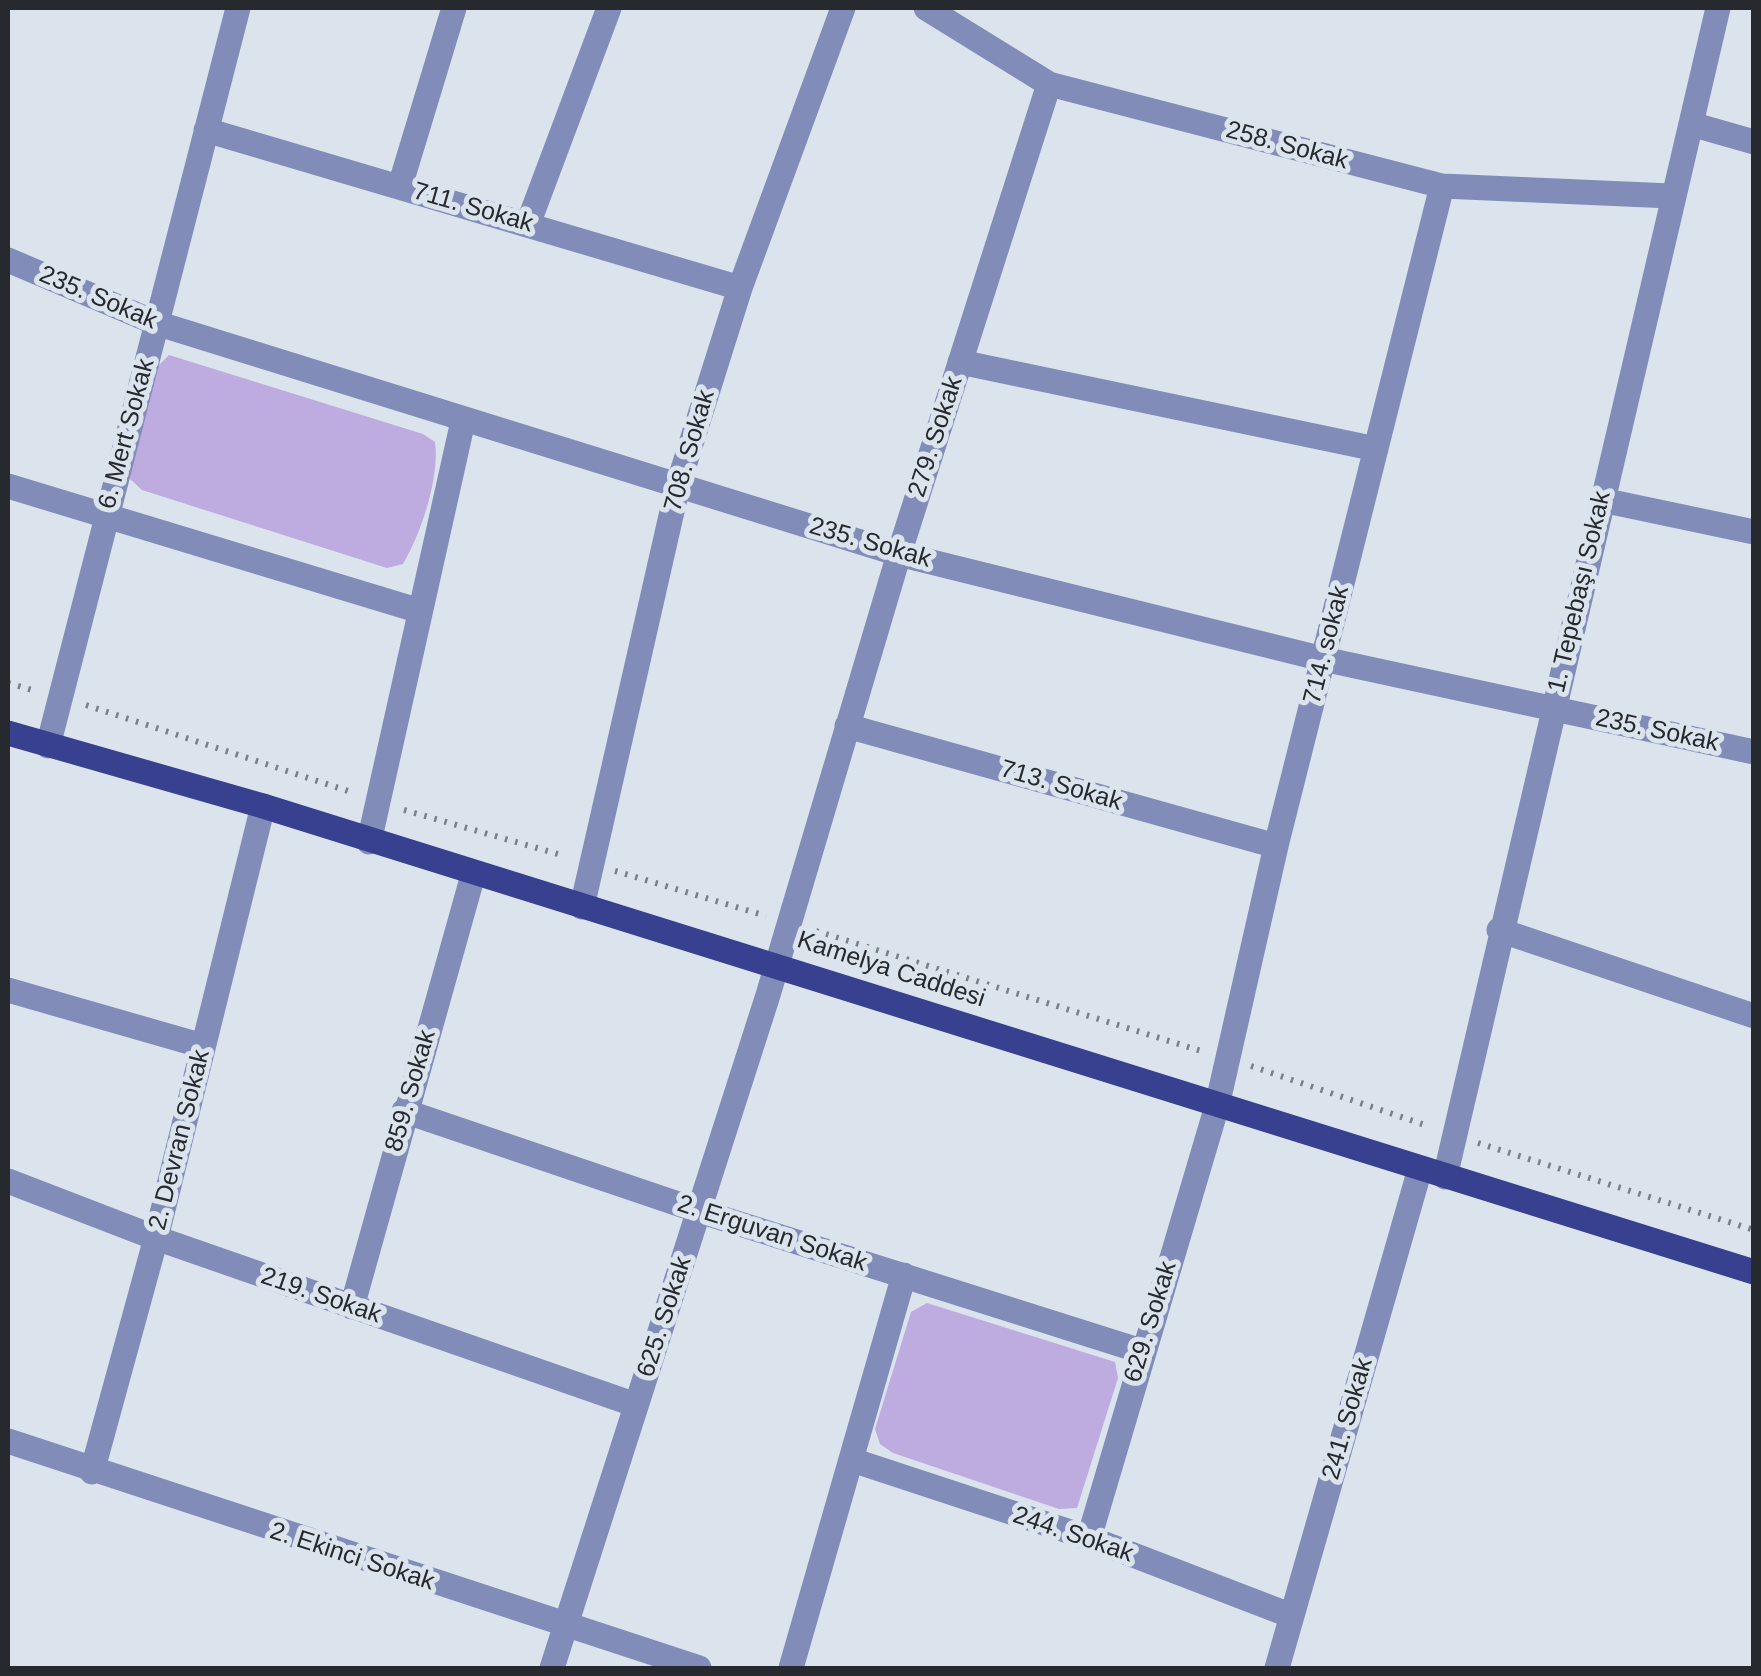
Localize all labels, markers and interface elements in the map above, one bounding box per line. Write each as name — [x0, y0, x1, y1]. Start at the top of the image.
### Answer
street label: 258. Sokak — [1223, 115, 1351, 177]
street label: 711. Sokak — [410, 177, 536, 239]
street label: 235. Sokak — [35, 260, 161, 336]
street label: 6. Mert Sokak — [93, 356, 161, 512]
street label: 279. Sokak — [902, 373, 970, 501]
street label: 708. Sokak — [658, 387, 722, 515]
street label: 1. Tepebaşı Sokak — [1542, 488, 1618, 696]
street label: 235. Sokak — [806, 511, 934, 575]
street label: 714. sokak — [1298, 583, 1356, 707]
street label: 235. Sokak — [1593, 703, 1721, 759]
street label: 713. Sokak — [997, 754, 1125, 818]
street label: Kamelya Caddesi — [793, 925, 989, 1015]
street label: 859. Sokak — [379, 1027, 443, 1155]
street label: 2. Devran Sokak — [143, 1047, 217, 1233]
street label: 2. Erguvan Sokak — [674, 1189, 870, 1279]
street label: 625. Sokak — [631, 1253, 699, 1381]
street label: 629. Sokak — [1118, 1258, 1184, 1386]
street label: 219. Sokak — [257, 1261, 385, 1331]
street label: 241. Sokak — [1316, 1355, 1380, 1483]
street label: 244. Sokak — [1009, 1500, 1137, 1570]
street label: 2. Ekinci Sokak — [266, 1516, 438, 1598]

